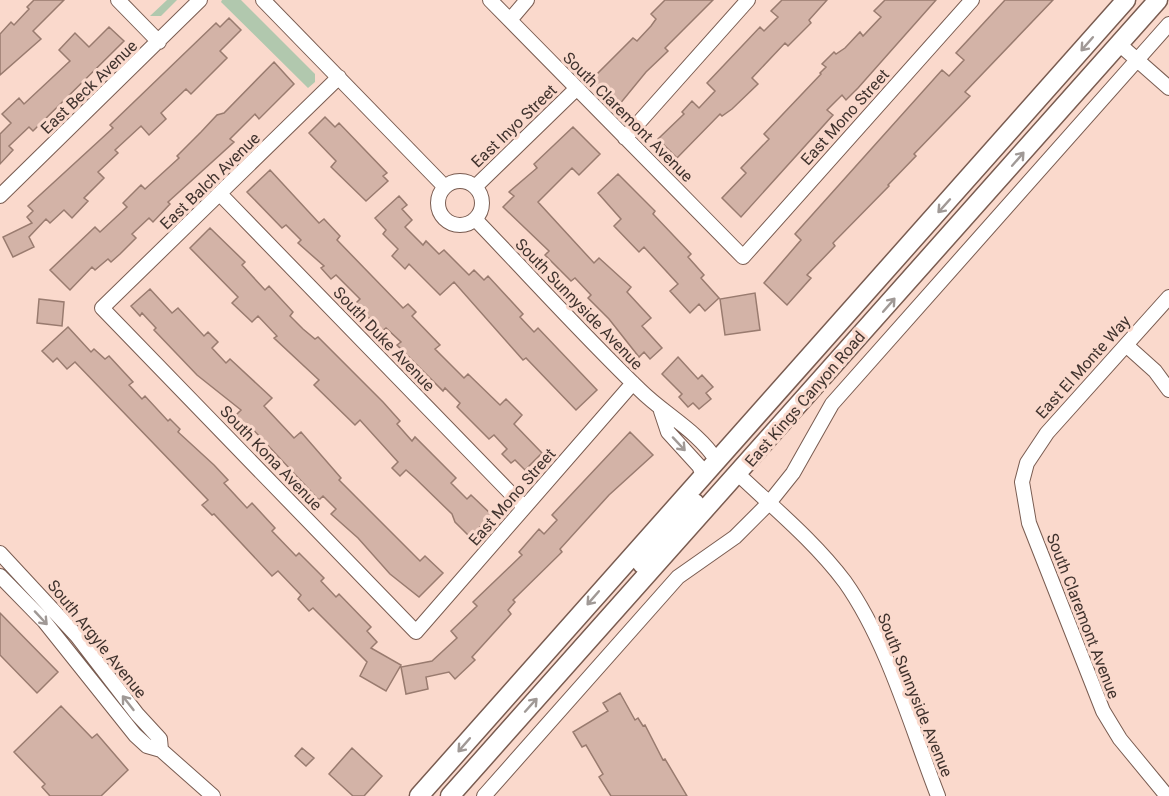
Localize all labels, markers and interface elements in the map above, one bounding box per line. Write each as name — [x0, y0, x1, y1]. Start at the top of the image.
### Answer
street label: East Beck Avenue — [37, 36, 141, 138]
one-way arrow — [1080, 36, 1094, 51]
street label: South Claremont Avenue — [559, 48, 697, 186]
street label: East Mono Street — [797, 65, 893, 169]
street label: East Inyo Street — [467, 81, 561, 171]
street label: East Balch Avenue — [156, 129, 264, 233]
one-way arrow — [1011, 152, 1025, 167]
one-way arrow — [937, 198, 951, 213]
street label: South Sunnyside Avenue — [511, 234, 647, 374]
street label: South Duke Avenue — [329, 283, 439, 395]
one-way arrow — [882, 298, 896, 313]
street label: East El Monte Way — [1032, 311, 1134, 422]
street label: East Kings Canyon Road — [741, 327, 869, 471]
street label: South Kona Avenue — [216, 402, 326, 514]
one-way arrow — [672, 437, 686, 452]
street label: East Mono Street — [465, 445, 559, 549]
street label: South Claremont Avenue — [1043, 531, 1123, 701]
street label: South Argyle Avenue — [44, 576, 150, 702]
one-way arrow — [586, 590, 600, 605]
one-way arrow — [33, 610, 47, 625]
street label: South Sunnyside Avenue — [873, 610, 957, 780]
one-way arrow — [122, 696, 135, 712]
one-way arrow — [524, 698, 538, 713]
one-way arrow — [457, 737, 471, 752]

